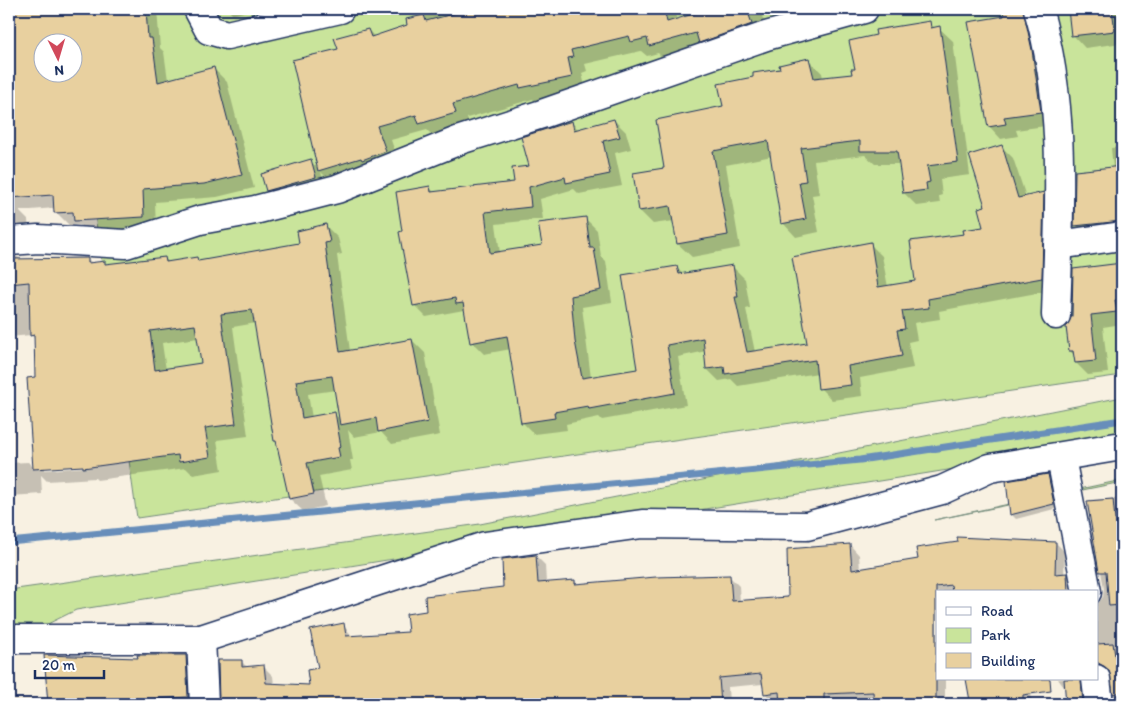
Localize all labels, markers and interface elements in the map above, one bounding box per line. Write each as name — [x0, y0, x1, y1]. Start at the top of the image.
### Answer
north arrow — [32, 32, 82, 82]
text: N — [54, 62, 65, 79]
legend — [936, 590, 1098, 680]
text: Road — [981, 602, 1014, 620]
text: Park — [981, 626, 1011, 644]
scale bar — [35, 648, 104, 680]
text: Building — [981, 652, 1035, 670]
text: 20 m — [42, 656, 76, 674]

